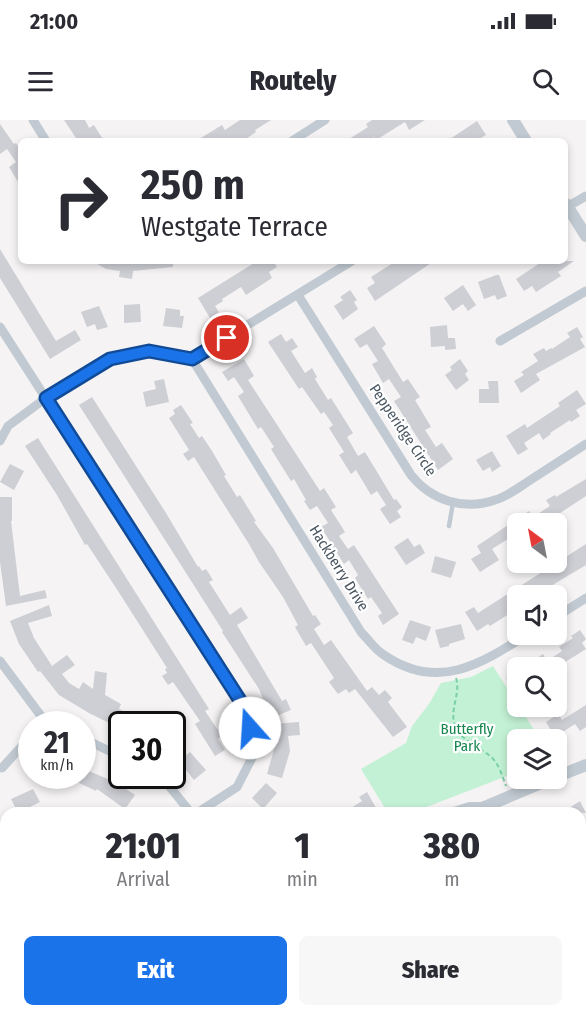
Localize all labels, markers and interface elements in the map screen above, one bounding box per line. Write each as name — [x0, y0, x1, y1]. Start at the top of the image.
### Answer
text: 21:00 — [30, 8, 78, 35]
icon: menu — [24, 65, 57, 98]
text: Routely — [250, 65, 336, 97]
icon: search — [529, 65, 562, 98]
text: 250 m — [141, 160, 245, 210]
icon: right — [42, 162, 120, 240]
text: Westgate Terrace — [141, 211, 328, 243]
pin — [201, 312, 252, 363]
icon: arrive — [210, 321, 243, 354]
street label: Pepperidge Circle — [366, 381, 440, 479]
north arrow — [507, 513, 567, 573]
map controls — [507, 513, 567, 789]
street label: Hackberry Drive — [305, 522, 373, 614]
button: sound — [507, 585, 567, 645]
button: search — [507, 657, 567, 717]
position arrow — [218, 696, 282, 760]
speed limit sign: 30 — [108, 711, 186, 789]
park label: Butterfly Park — [440, 720, 494, 755]
text: 21 — [44, 725, 70, 761]
button: layers — [507, 729, 567, 789]
text: km/h — [40, 756, 74, 774]
text: 21:01 — [106, 824, 181, 868]
text: 1 — [294, 824, 310, 868]
text: 380 — [424, 824, 480, 868]
text: Arrival — [117, 867, 170, 891]
text: min — [287, 867, 318, 891]
text: m — [444, 867, 460, 891]
button: Exit — [24, 936, 287, 1005]
button: Share — [299, 936, 562, 1005]

